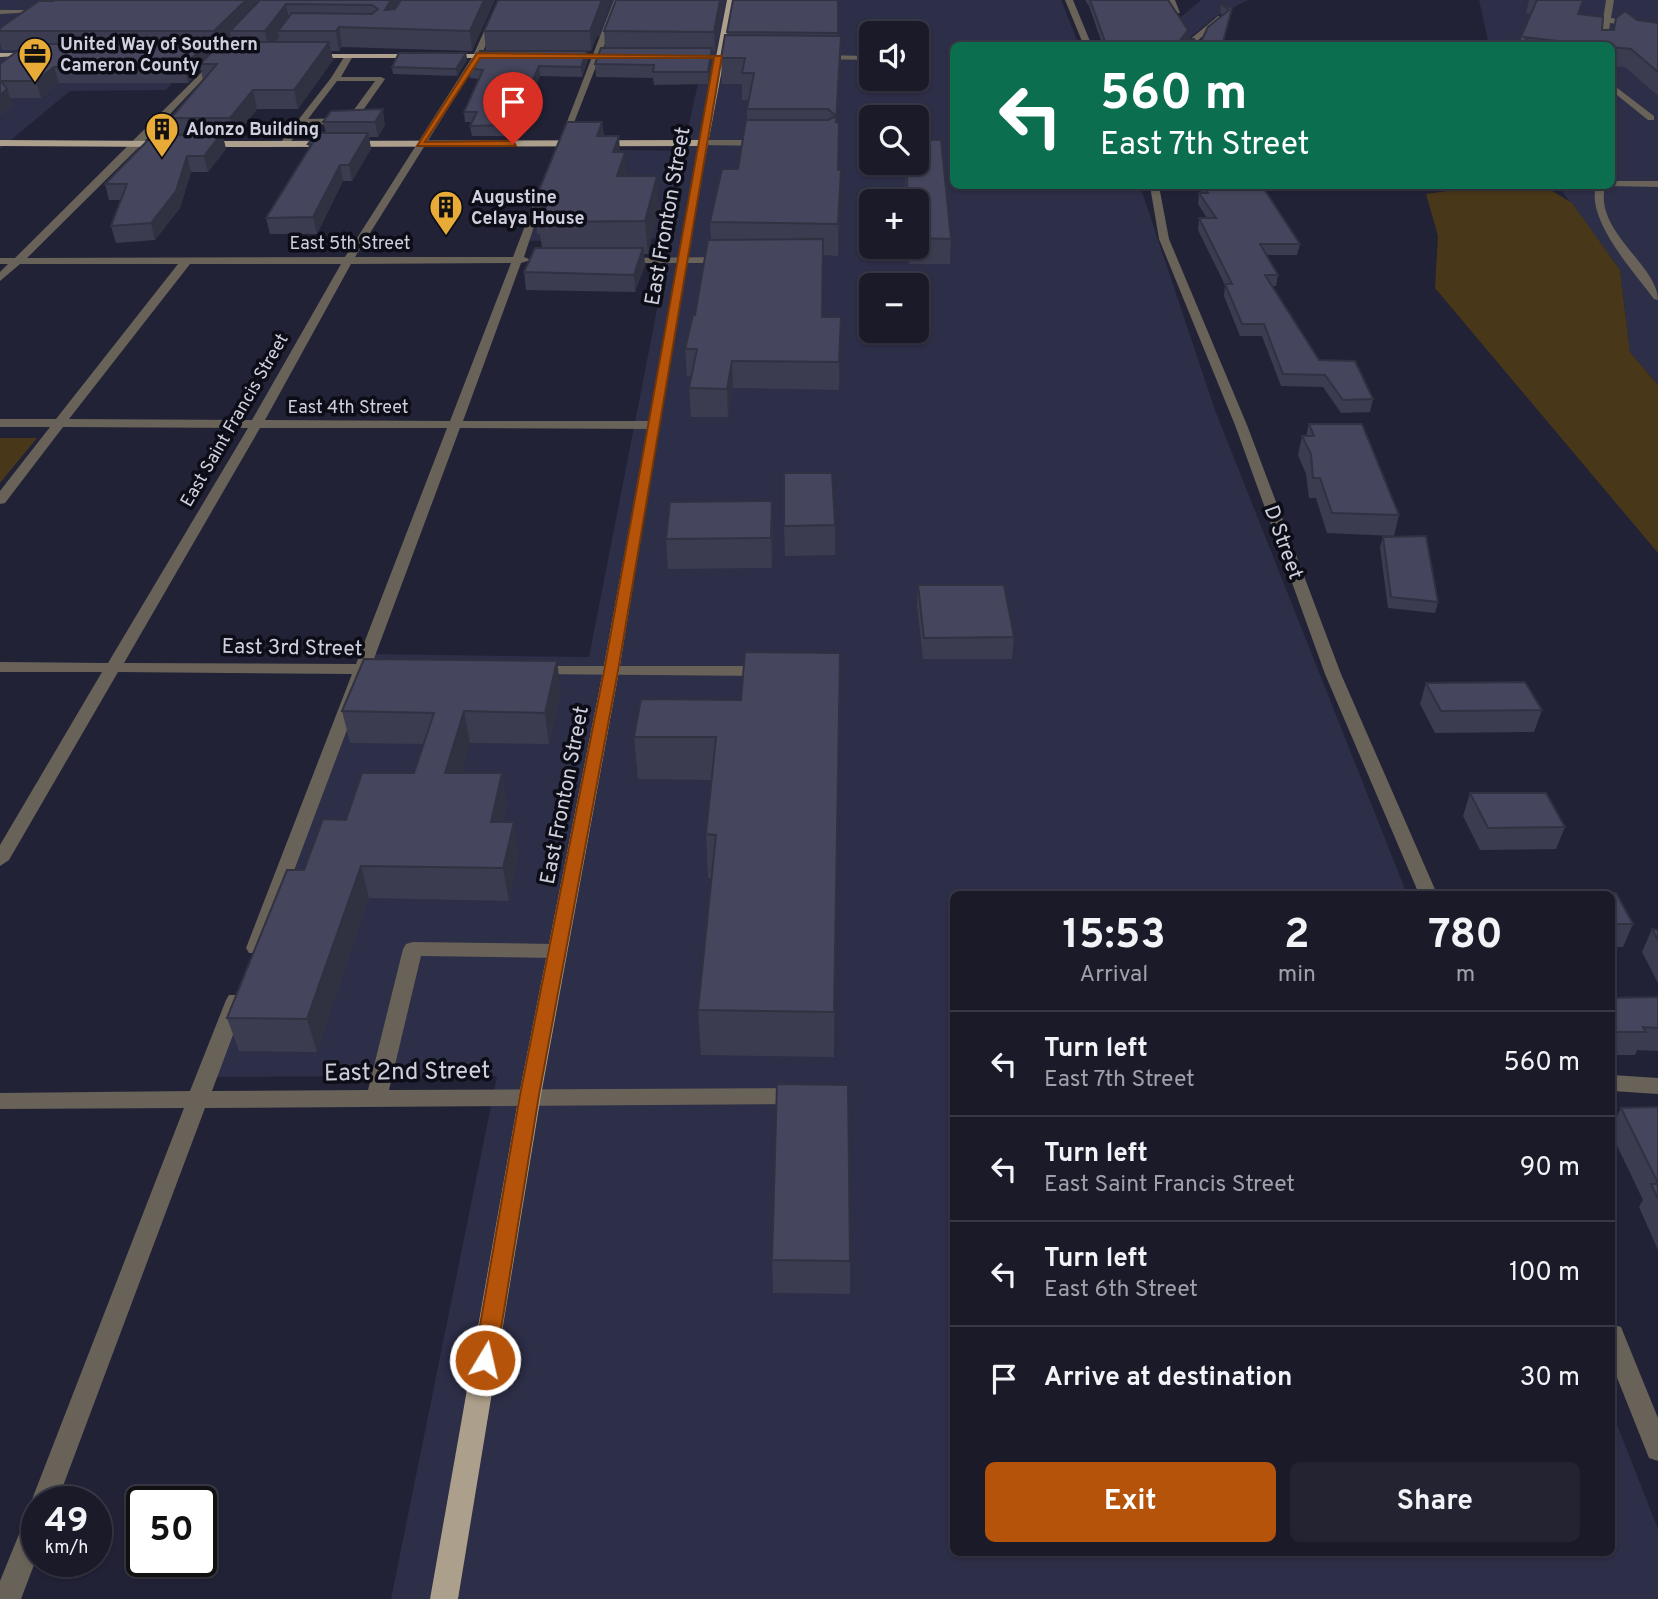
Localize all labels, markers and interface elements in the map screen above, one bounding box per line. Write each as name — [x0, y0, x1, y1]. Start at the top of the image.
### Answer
map controls — [859, 21, 929, 343]
button: sound — [859, 21, 929, 91]
place label: United Way of Southern Cameron County — [60, 34, 258, 78]
office icon: United Way of Southern Cameron County — [16, 35, 54, 84]
text: 560 m — [1100, 65, 1247, 127]
icon: left — [985, 70, 1076, 161]
pin — [483, 72, 543, 144]
icon: arrive — [494, 83, 532, 121]
button: search — [859, 105, 929, 175]
building icon: Alonzo Building — [143, 110, 181, 159]
place label: Alonzo Building — [186, 119, 319, 142]
street label: East Fronton Street — [639, 125, 697, 308]
text: East 7th Street — [1100, 126, 1310, 166]
place label: Augustine Celaya House — [471, 187, 584, 231]
building icon: Augustine Celaya House — [427, 188, 465, 237]
button: + — [859, 189, 929, 259]
street label: East 5th Street — [290, 233, 411, 256]
button: − — [859, 273, 929, 343]
street label: East Saint Francis Street — [176, 330, 294, 512]
street label: East 4th Street — [288, 397, 409, 420]
street label: D Street — [1257, 502, 1308, 583]
street label: East 3rd Street — [221, 634, 363, 663]
street label: East Fronton Street — [535, 704, 596, 887]
text: 15:53 — [1062, 910, 1166, 963]
text: 2 — [1284, 910, 1310, 963]
text: 780 — [1428, 910, 1503, 963]
text: Arrival — [1080, 961, 1148, 990]
text: min — [1278, 961, 1316, 990]
text: m — [1456, 961, 1475, 990]
text: Turn left — [1044, 1033, 1148, 1066]
icon: left — [985, 1045, 1023, 1083]
text: 560 m — [1504, 1047, 1580, 1080]
street label: East 2nd Street — [324, 1057, 490, 1089]
text: East 7th Street — [1044, 1066, 1195, 1095]
text: Turn left — [1044, 1138, 1148, 1171]
icon: left — [985, 1150, 1023, 1188]
text: 90 m — [1520, 1152, 1580, 1185]
text: East Saint Francis Street — [1044, 1171, 1295, 1200]
text: Turn left — [1044, 1243, 1148, 1276]
icon: left — [985, 1255, 1023, 1293]
text: 100 m — [1509, 1257, 1580, 1290]
text: East 6th Street — [1044, 1276, 1198, 1305]
position arrow — [448, 1323, 522, 1397]
icon: arrive — [985, 1360, 1023, 1398]
text: Arrive at destination — [1044, 1362, 1292, 1395]
text: 30 m — [1520, 1362, 1580, 1395]
button: Exit — [985, 1462, 1276, 1542]
button: Share — [1290, 1462, 1580, 1542]
speed limit sign: 50 — [126, 1486, 217, 1577]
text: 49 — [44, 1500, 89, 1544]
text: km/h — [45, 1537, 88, 1560]

